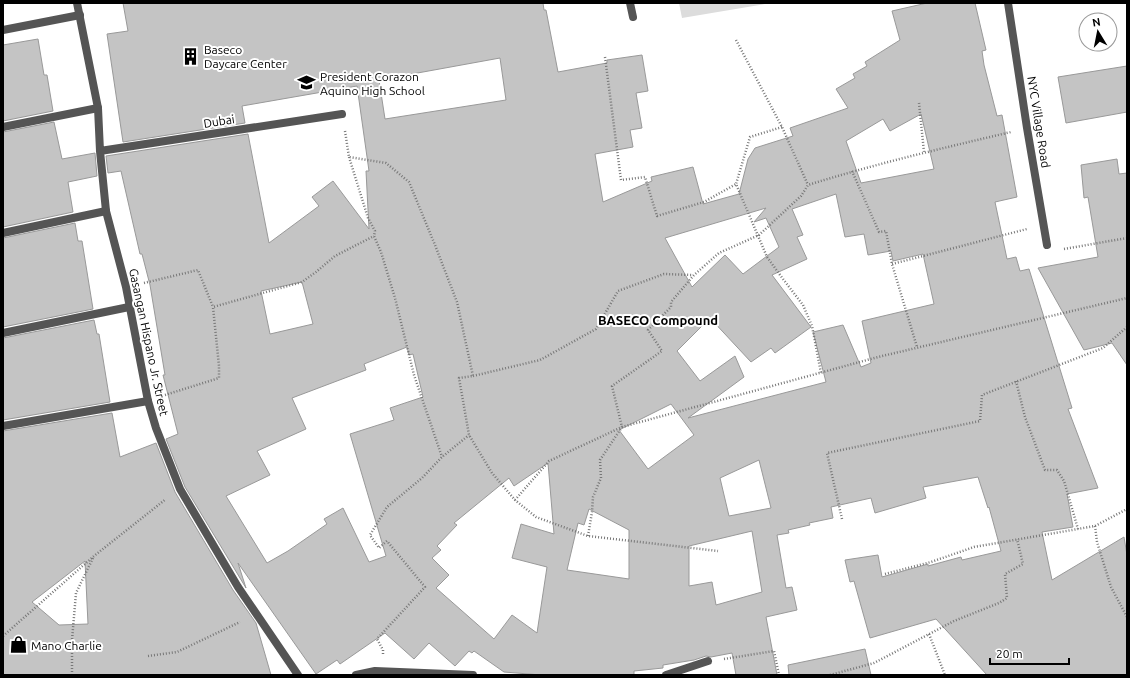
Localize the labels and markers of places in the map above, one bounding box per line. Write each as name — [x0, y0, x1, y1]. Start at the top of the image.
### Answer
place label: Baseco Daycare Center — [204, 43, 287, 70]
building icon: Baseco Daycare Center — [181, 46, 201, 66]
place label: President Corazon Aquino High School — [320, 70, 425, 97]
school or university icon: President Corazon Aquino High School — [297, 73, 317, 93]
shop icon: Mano Charlie — [8, 635, 28, 655]
place label: Mano Charlie — [31, 639, 102, 652]

